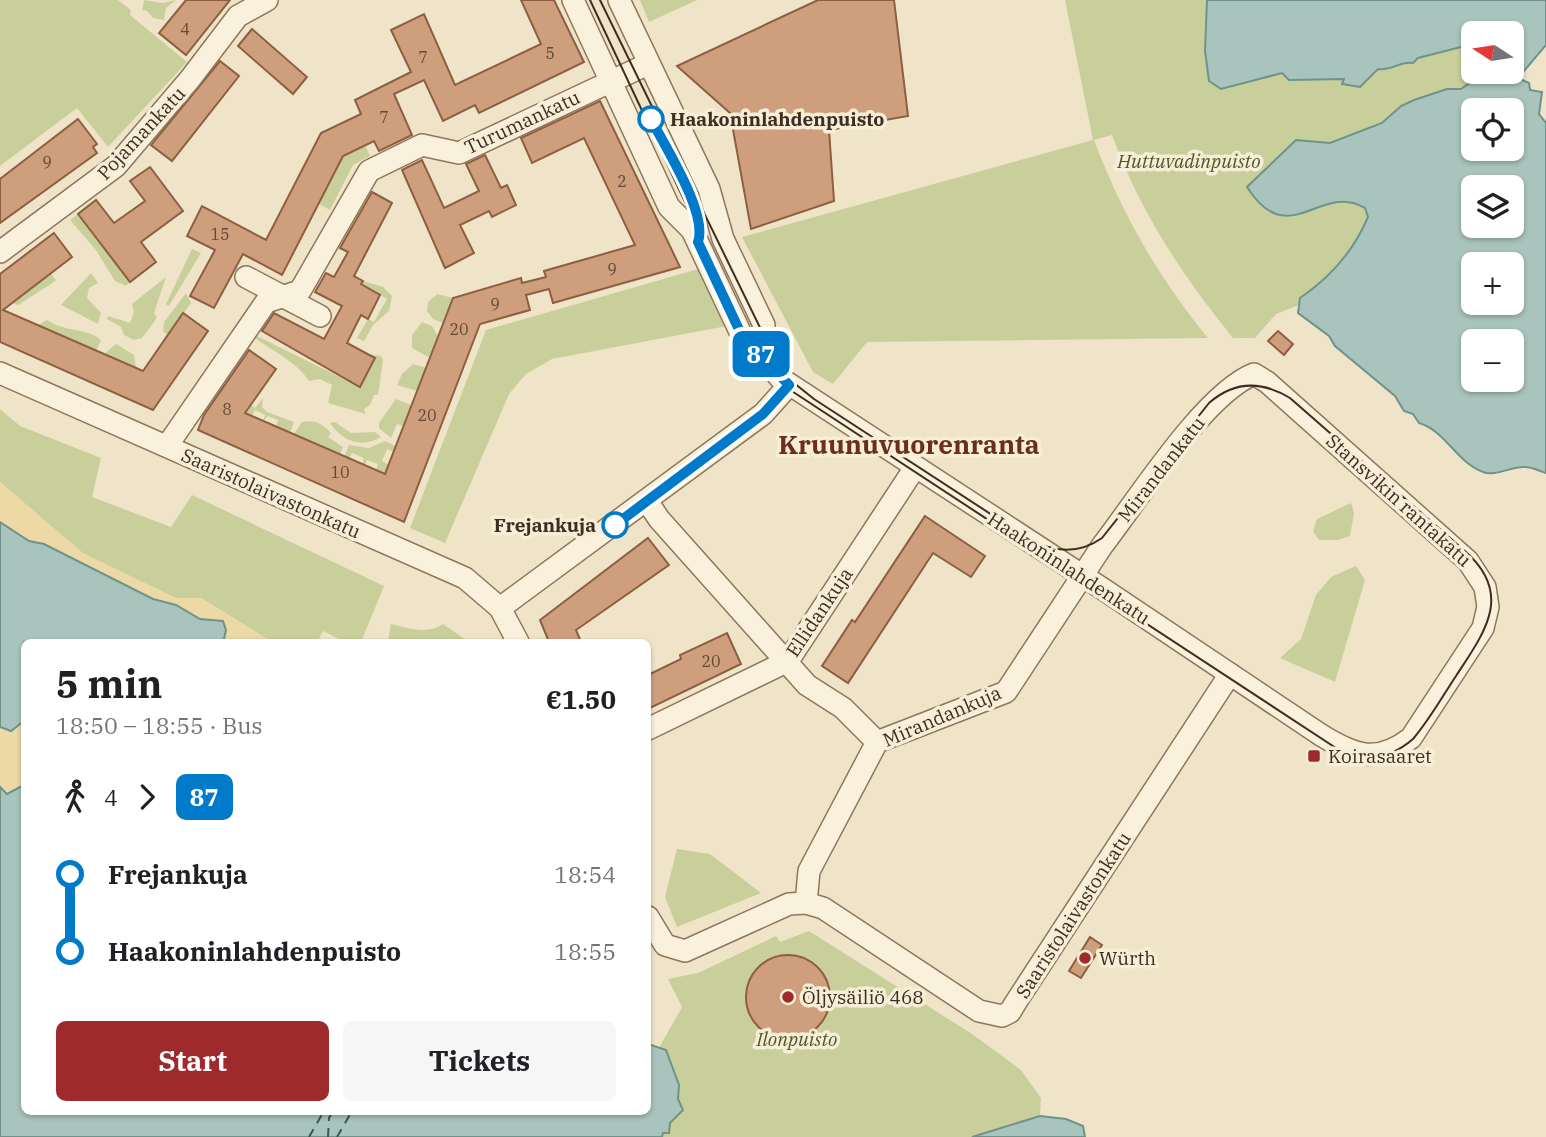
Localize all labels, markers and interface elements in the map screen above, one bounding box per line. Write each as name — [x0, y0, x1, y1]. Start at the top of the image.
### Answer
house number: 4 — [180, 19, 190, 39]
north arrow — [1461, 21, 1524, 84]
map controls — [1461, 21, 1524, 392]
house number: 5 — [545, 43, 555, 63]
house number: 7 — [418, 47, 428, 67]
street label: Pojamankatu — [92, 81, 190, 185]
street label: Turumankatu — [460, 85, 584, 159]
button: locate — [1461, 98, 1524, 161]
marker: Haakoninlahdenpuisto — [638, 106, 664, 132]
house number: 7 — [379, 107, 389, 127]
place label: Haakoninlahdenpuisto — [670, 107, 884, 131]
park label: Huttuvadinpuisto — [1116, 149, 1261, 173]
house number: 9 — [42, 152, 52, 172]
house number: 2 — [617, 171, 627, 191]
button: layers — [1461, 175, 1524, 238]
house number: 15 — [210, 224, 230, 244]
button: + — [1461, 252, 1524, 315]
house number: 9 — [607, 259, 617, 279]
house number: 9 — [490, 294, 500, 314]
house number: 20 — [449, 319, 469, 339]
button: − — [1461, 329, 1524, 392]
line badge: 87 — [730, 331, 792, 377]
text: 87 — [747, 338, 775, 370]
house number: 8 — [222, 399, 232, 419]
house number: 20 — [417, 405, 437, 425]
street label: Mirandankatu — [1112, 411, 1210, 527]
district label: Kruunuvuorenranta — [778, 427, 1040, 461]
street label: Stansvikin rantakatu — [1321, 429, 1477, 572]
street label: Saaristolaivastonkatu — [178, 443, 365, 543]
house number: 10 — [330, 462, 350, 482]
street label: Haakoninlahdenkatu — [983, 506, 1155, 630]
marker: Frejankuja — [602, 512, 628, 538]
place label: Frejankuja — [494, 513, 596, 537]
street label: Ellidankuja — [780, 563, 858, 661]
house number: 20 — [701, 651, 721, 671]
text: 5 min — [56, 659, 162, 708]
street label: Mirandankuja — [879, 680, 1005, 752]
text: €1.50 — [546, 682, 616, 716]
text: 18:50 – 18:55 · Bus — [56, 710, 263, 740]
place label: Koirasaaret — [1328, 744, 1432, 768]
marker: Koirasaaret — [1306, 748, 1322, 764]
icon: walk — [56, 778, 94, 816]
icon: forward — [128, 778, 166, 816]
text: 87 — [190, 781, 219, 813]
text: 4 — [104, 782, 118, 812]
street label: Saaristolaivastonkatu — [1010, 827, 1136, 1003]
text: Frejankuja — [108, 857, 248, 891]
text: 18:54 — [554, 859, 616, 889]
text: Haakoninlahdenpuisto — [108, 934, 401, 968]
text: 18:55 — [554, 936, 616, 966]
place label: Würth — [1099, 946, 1156, 970]
marker: Würth — [1077, 950, 1093, 966]
place label: Öljysäiliö 468 — [802, 985, 924, 1009]
marker: Öljysäiliö 468 — [780, 989, 796, 1005]
button: Start — [56, 1021, 329, 1101]
button: Tickets — [343, 1021, 616, 1101]
park label: Ilonpuisto — [755, 1027, 838, 1051]

